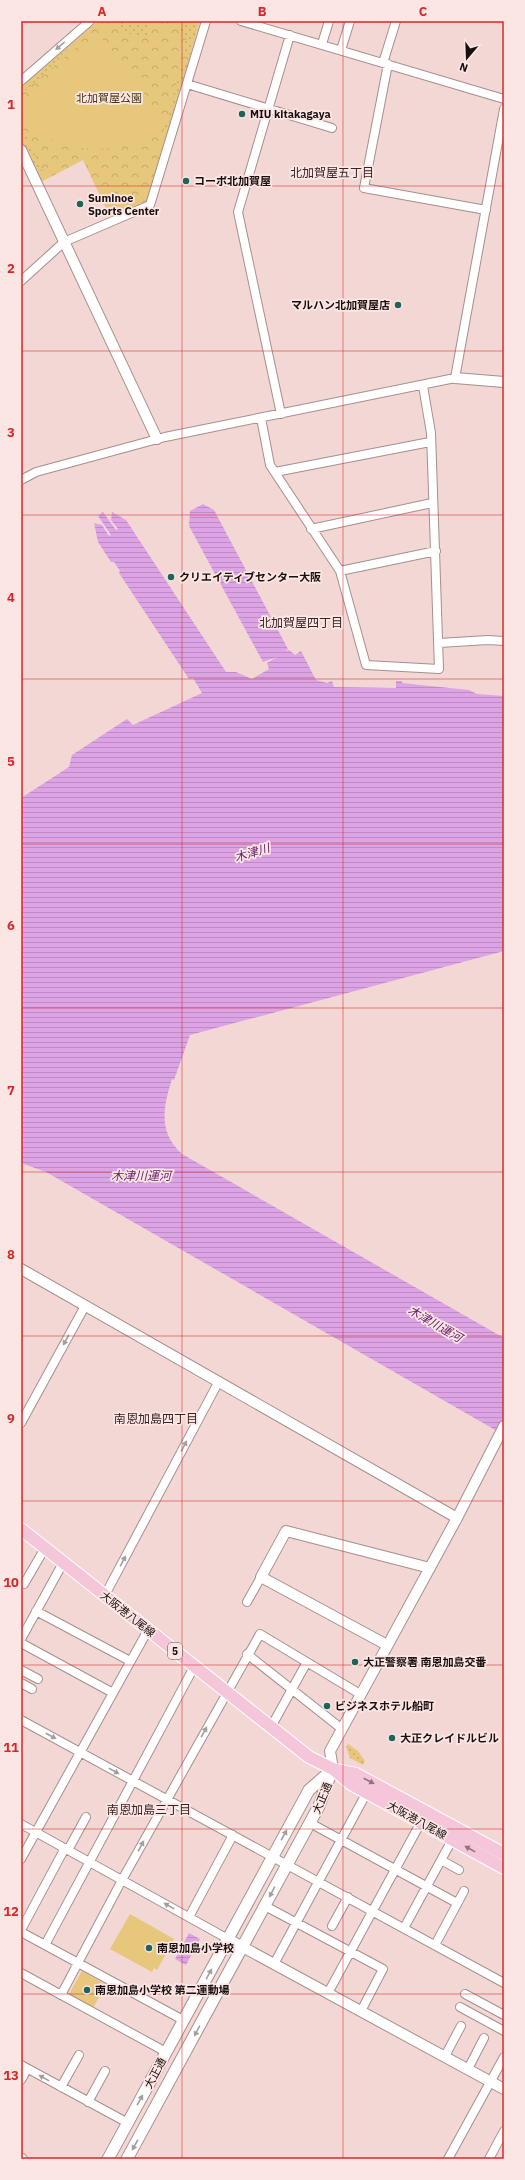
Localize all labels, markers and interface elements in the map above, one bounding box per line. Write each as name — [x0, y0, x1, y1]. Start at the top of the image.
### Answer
text: A — [98, 3, 107, 20]
text: B — [258, 3, 267, 20]
text: C — [419, 3, 428, 20]
north arrow — [447, 38, 487, 78]
one-way arrow — [55, 42, 66, 51]
text: N — [458, 60, 470, 75]
park label: 北加賀屋公園 — [76, 91, 142, 105]
text: 1 — [7, 96, 15, 113]
place label: MIU kitakagaya — [250, 107, 331, 121]
marker: MIU kitakagaya — [237, 109, 247, 119]
district label: 北加賀屋五丁目 — [290, 165, 374, 180]
place label: コーポ北加賀屋 — [194, 174, 271, 188]
marker: コーポ北加賀屋 — [181, 176, 191, 186]
place label: Suminoe Sports Center — [88, 191, 160, 218]
marker: Suminoe Sports Center — [75, 199, 85, 209]
text: 2 — [7, 260, 15, 277]
place label: マルハン北加賀屋店 — [291, 298, 390, 312]
marker: マルハン北加賀屋店 — [393, 300, 403, 310]
text: 3 — [7, 424, 15, 441]
place label: クリエイティブセンター大阪 — [179, 570, 321, 584]
marker: クリエイティブセンター大阪 — [166, 572, 176, 582]
text: 4 — [7, 589, 15, 606]
district label: 北加賀屋四丁目 — [259, 615, 343, 630]
text: 5 — [7, 753, 15, 770]
water label: 木津川 — [232, 840, 273, 865]
text: 6 — [7, 917, 15, 934]
text: 7 — [7, 1082, 15, 1099]
water label: 木津川運河 — [111, 1168, 173, 1183]
text: 8 — [7, 1246, 15, 1263]
water label: 木津川運河 — [406, 1302, 467, 1346]
one-way arrow — [63, 1334, 69, 1346]
text: 9 — [7, 1410, 15, 1427]
district label: 南恩加島四丁目 — [114, 1411, 198, 1426]
one-way arrow — [181, 1441, 188, 1452]
one-way arrow — [120, 1555, 126, 1567]
text: 10 — [3, 1574, 19, 1591]
street label: 大阪港八尾線 — [98, 1588, 158, 1640]
road number: 5 — [168, 1643, 182, 1659]
place label: 大正警察署 南恩加島交番 — [363, 1655, 487, 1669]
marker: 大正警察署 南恩加島交番 — [350, 1657, 360, 1667]
place label: ビジネスホテル船町 — [335, 1699, 434, 1713]
marker: ビジネスホテル船町 — [322, 1701, 332, 1711]
one-way arrow — [200, 1726, 207, 1738]
place label: 大正クレイドルビル — [400, 1731, 499, 1745]
one-way arrow — [45, 1733, 56, 1739]
marker: 大正クレイドルビル — [387, 1733, 397, 1743]
text: 11 — [3, 1739, 19, 1756]
one-way arrow — [109, 1767, 120, 1774]
one-way arrow — [363, 1778, 375, 1784]
street label: 大正通 — [309, 1780, 335, 1816]
street label: 大阪港八尾線 — [385, 1798, 449, 1842]
district label: 南恩加島三丁目 — [107, 1802, 191, 1817]
one-way arrow — [281, 1829, 288, 1841]
one-way arrow — [138, 1840, 144, 1851]
one-way arrow — [464, 1846, 476, 1853]
one-way arrow — [269, 1886, 276, 1897]
text: 12 — [3, 1903, 19, 1920]
one-way arrow — [163, 1903, 175, 1910]
place label: 南恩加島小学校 — [157, 1941, 234, 1955]
marker: 南恩加島小学校 — [144, 1943, 154, 1953]
one-way arrow — [205, 1968, 212, 1980]
place label: 南恩加島小学校 第二運動場 — [95, 1983, 230, 1997]
marker: 南恩加島小学校 第二運動場 — [82, 1985, 92, 1995]
one-way arrow — [194, 2025, 200, 2036]
street label: 大正通 — [141, 2055, 169, 2091]
text: 13 — [3, 2067, 19, 2084]
one-way arrow — [38, 2075, 50, 2081]
one-way arrow — [137, 2095, 144, 2106]
one-way arrow — [132, 2139, 139, 2151]

